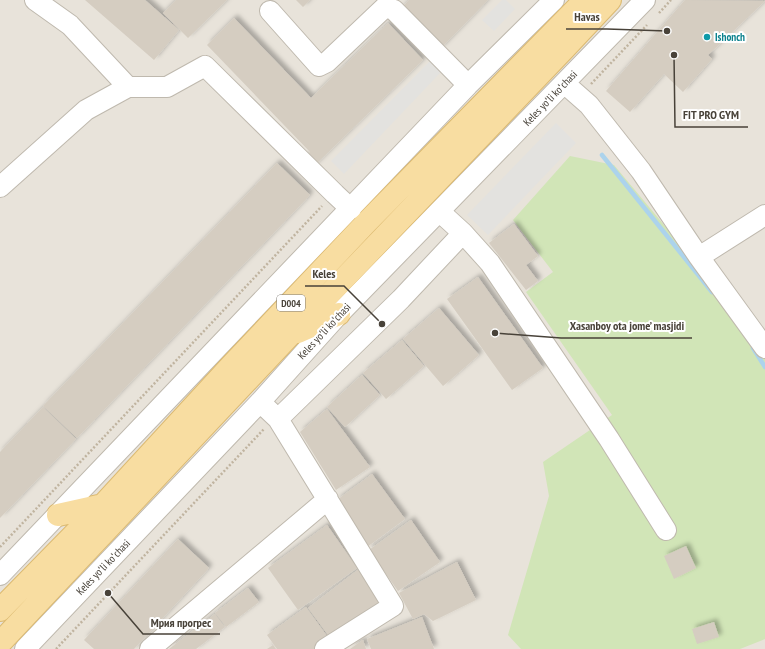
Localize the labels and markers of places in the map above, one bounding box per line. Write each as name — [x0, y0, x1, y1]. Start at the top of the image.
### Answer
callout: Havas — [566, 5, 607, 29]
place label: Ishonch — [715, 30, 745, 44]
marker: Ishonch — [702, 32, 712, 42]
callout: FIT PRO GYM — [675, 103, 748, 127]
callout: Keles — [305, 262, 344, 286]
callout: Xasanboy ota jome’ masjidi — [561, 314, 692, 338]
callout: Мрия прогрес — [143, 610, 220, 634]

